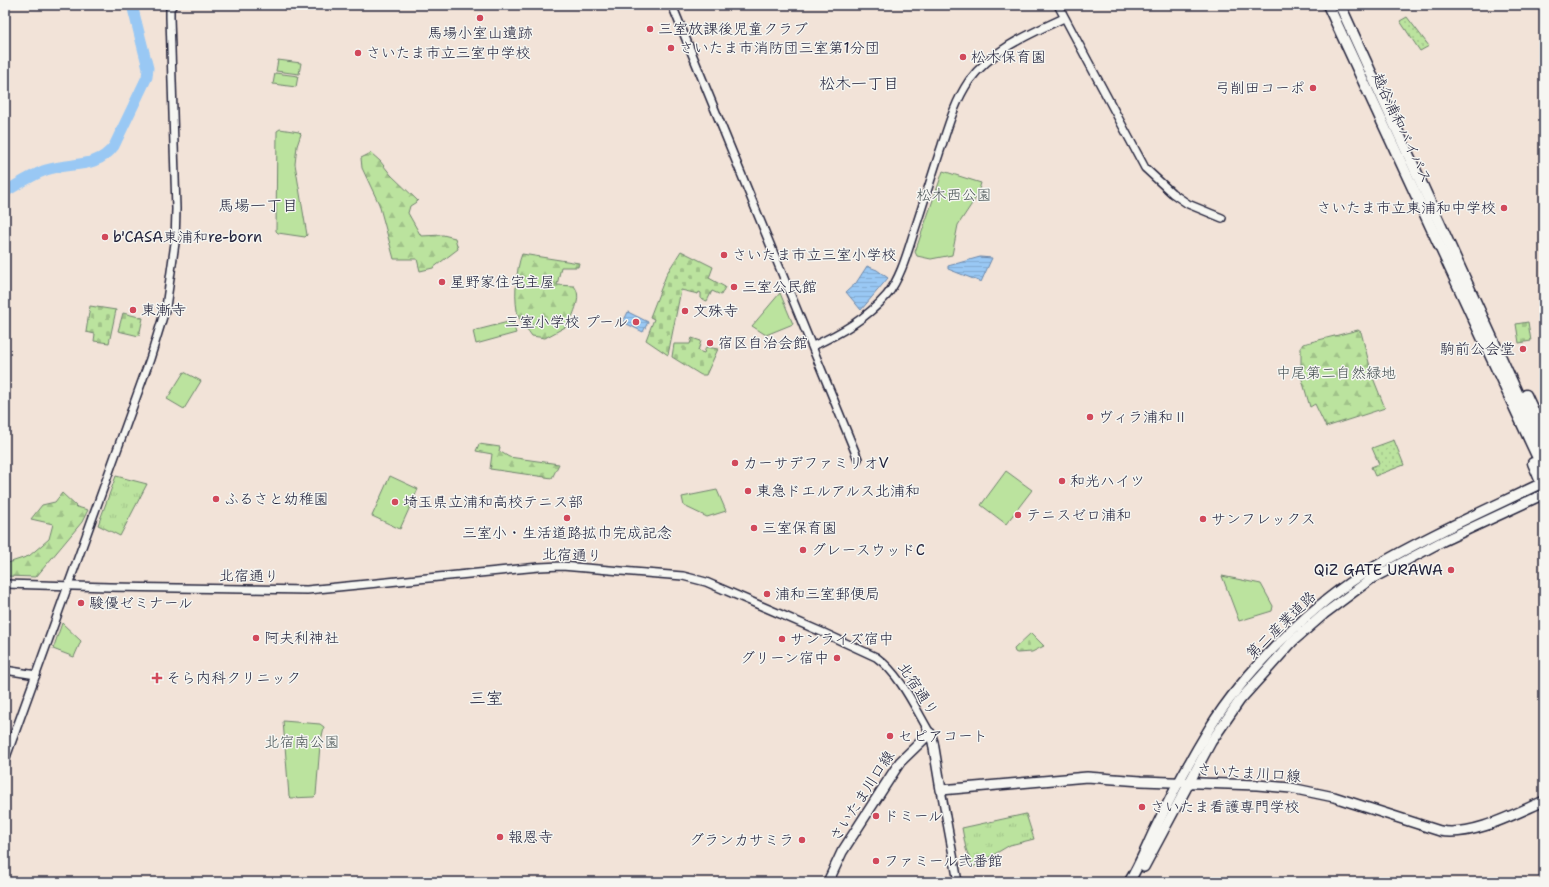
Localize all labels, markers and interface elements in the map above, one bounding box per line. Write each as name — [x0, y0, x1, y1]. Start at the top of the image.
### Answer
marker: 馬場小室山遺跡 — [475, 13, 485, 23]
place label: 三室放課後児童クラブ — [658, 19, 808, 39]
place label: 馬場小室山遺跡 — [427, 23, 533, 43]
marker: 三室放課後児童クラブ — [645, 24, 655, 34]
place label: さいたま市消防団三室第1分団 — [679, 38, 880, 58]
place label: さいたま市立三室中学校 — [366, 43, 530, 63]
marker: さいたま市消防団三室第1分団 — [666, 43, 676, 53]
place label: 松木保育園 — [971, 47, 1046, 67]
marker: さいたま市立三室中学校 — [353, 48, 363, 58]
marker: 松木保育園 — [958, 52, 968, 62]
street label: 越谷浦和バイパス — [1368, 70, 1436, 186]
district label: 松木一丁目 — [819, 73, 899, 94]
place label: 弓削田コーポ — [1215, 78, 1305, 98]
marker: 弓削田コーポ — [1308, 83, 1318, 93]
park label: 松木西公園 — [916, 185, 992, 205]
district label: 馬場一丁目 — [218, 195, 298, 216]
place label: さいたま市立東浦和中学校 — [1317, 198, 1496, 218]
marker: さいたま市立東浦和中学校 — [1499, 203, 1509, 213]
place label: b'CASA東浦和re-born — [113, 227, 262, 247]
marker: b'CASA東浦和re-born — [100, 232, 110, 242]
place label: さいたま市立三室小学校 — [732, 245, 896, 265]
marker: さいたま市立三室小学校 — [719, 250, 729, 260]
place label: 星野家住宅主屋 — [450, 272, 555, 292]
marker: 星野家住宅主屋 — [437, 277, 447, 287]
place label: 三室公民館 — [742, 277, 817, 297]
marker: 三室公民館 — [729, 282, 739, 292]
place label: 東漸寺 — [141, 300, 186, 320]
place label: 文殊寺 — [693, 301, 738, 321]
marker: 東漸寺 — [128, 305, 138, 315]
marker: 文殊寺 — [680, 306, 690, 316]
place label: 三室小学校 プール — [505, 312, 628, 332]
marker: 三室小学校 プール — [631, 317, 641, 327]
place label: 宿区自治会館 — [718, 333, 808, 353]
marker: 宿区自治会館 — [705, 338, 715, 348]
place label: 駒前公会堂 — [1440, 339, 1515, 359]
marker: 駒前公会堂 — [1518, 344, 1528, 354]
park label: 中尾第二自然緑地 — [1276, 363, 1396, 383]
place label: ヴィラ浦和Ⅱ — [1098, 407, 1188, 427]
marker: ヴィラ浦和Ⅱ — [1085, 412, 1095, 422]
place label: カーサデファミリオV — [743, 453, 889, 473]
marker: カーサデファミリオV — [730, 458, 740, 468]
place label: 和光ハイツ — [1070, 471, 1145, 491]
marker: 和光ハイツ — [1057, 476, 1067, 486]
place label: 東急ドエルアルス北浦和 — [756, 481, 920, 501]
marker: 東急ドエルアルス北浦和 — [743, 486, 753, 496]
place label: ふるさと幼稚園 — [224, 489, 328, 509]
place label: 埼玉県立浦和高校テニス部 — [403, 492, 583, 512]
marker: ふるさと幼稚園 — [211, 494, 221, 504]
marker: 埼玉県立浦和高校テニス部 — [390, 497, 400, 507]
place label: テニスゼロ浦和 — [1026, 505, 1131, 525]
place label: サンフレックス — [1211, 509, 1316, 529]
marker: テニスゼロ浦和 — [1013, 510, 1023, 520]
marker: 三室小・生活道路拡巾完成記念 — [562, 513, 572, 523]
marker: サンフレックス — [1198, 514, 1208, 524]
place label: 三室保育園 — [762, 518, 837, 538]
place label: 三室小・生活道路拡巾完成記念 — [462, 523, 672, 543]
marker: 三室保育園 — [749, 523, 759, 533]
place label: グレースウッドC — [811, 540, 925, 560]
street label: 北宿通り — [542, 544, 602, 566]
marker: グレースウッドC — [798, 545, 808, 555]
place label: QiZ GATE URAWA — [1314, 560, 1443, 580]
street label: 北宿通り — [219, 565, 279, 587]
marker: QiZ GATE URAWA — [1446, 565, 1456, 575]
place label: 浦和三室郵便局 — [775, 584, 880, 604]
street label: 第二産業道路 — [1242, 587, 1320, 663]
marker: 浦和三室郵便局 — [762, 589, 772, 599]
place label: 駿優ゼミナール — [89, 593, 193, 613]
marker: 駿優ゼミナール — [76, 598, 86, 608]
place label: 阿夫利神社 — [264, 628, 339, 648]
place label: サンライズ宿中 — [790, 629, 894, 649]
marker: 阿夫利神社 — [251, 633, 261, 643]
marker: サンライズ宿中 — [777, 634, 787, 644]
place label: グリーン宿中 — [740, 648, 829, 668]
marker: グリーン宿中 — [832, 653, 842, 663]
street label: 北宿通り — [893, 658, 943, 720]
place label: そら内科クリニック — [166, 668, 301, 688]
marker: そら内科クリニック — [151, 672, 163, 684]
district label: 三室 — [469, 687, 503, 709]
place label: セピアコート — [898, 726, 988, 746]
marker: セピアコート — [885, 731, 895, 741]
park label: 北宿南公園 — [264, 732, 340, 752]
street label: さいたま川口線 — [825, 747, 899, 845]
street label: さいたま川口線 — [1196, 759, 1302, 787]
place label: さいたま看護専門学校 — [1150, 797, 1299, 817]
marker: さいたま看護専門学校 — [1137, 802, 1147, 812]
place label: ドミール — [884, 806, 943, 826]
marker: ドミール — [871, 811, 881, 821]
place label: 報恩寺 — [508, 827, 553, 847]
place label: グランカサミラ — [689, 830, 794, 850]
marker: 報恩寺 — [495, 832, 505, 842]
marker: グランカサミラ — [797, 835, 807, 845]
place label: ファミール弐番館 — [884, 851, 1003, 871]
marker: ファミール弐番館 — [871, 856, 881, 866]

